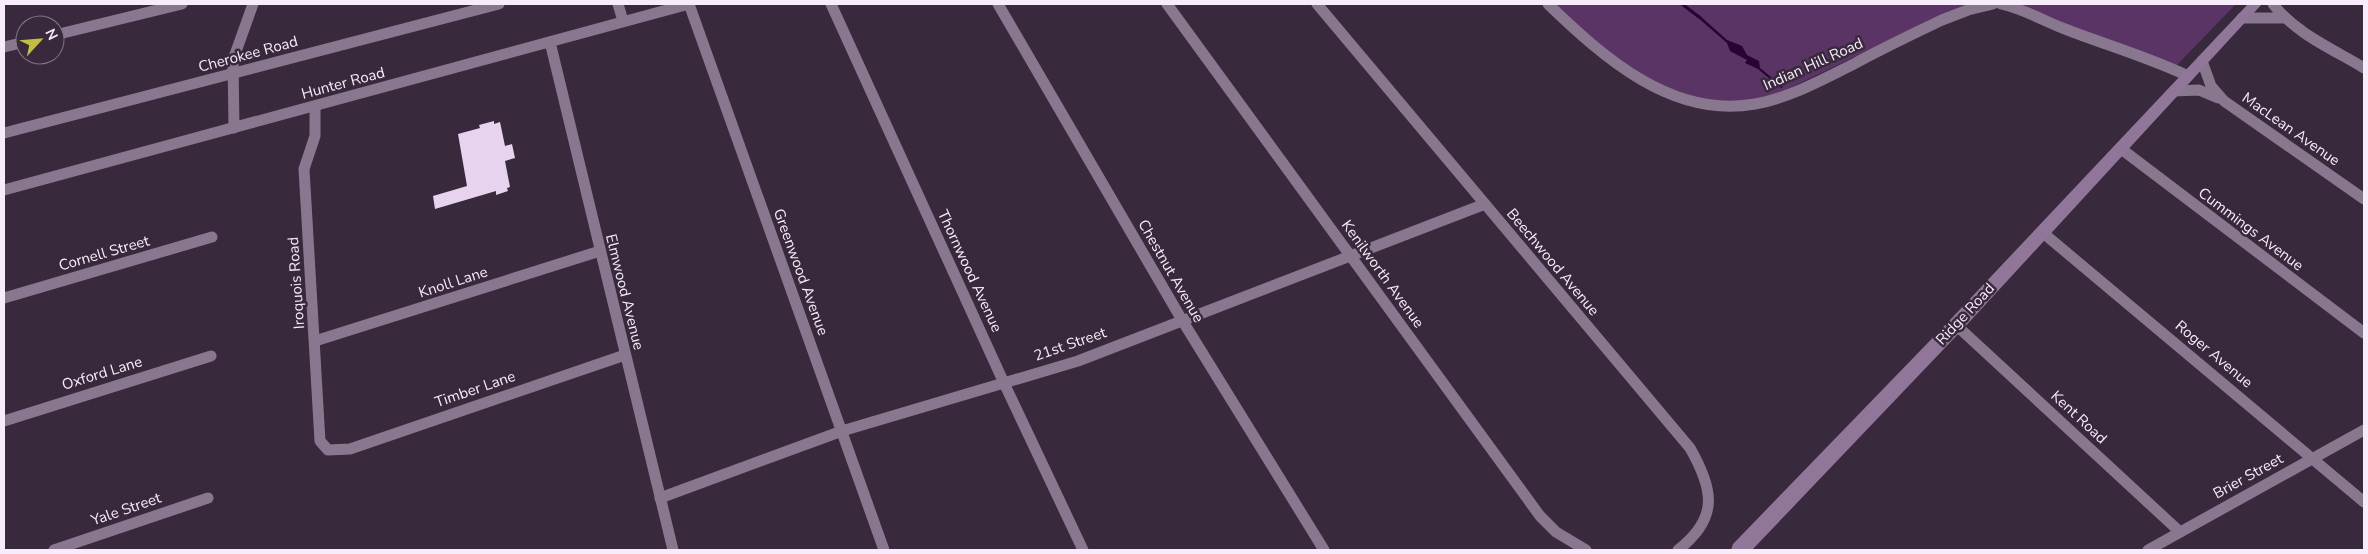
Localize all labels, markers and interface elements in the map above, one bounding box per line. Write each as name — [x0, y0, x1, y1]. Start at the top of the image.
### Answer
north arrow — [15, 15, 65, 65]
text: N — [40, 26, 62, 43]
street label: Cherokee Road — [196, 31, 300, 77]
street label: Indian Hill Road — [1760, 33, 1866, 95]
street label: Hunter Road — [299, 62, 387, 104]
street label: MacLean Avenue — [2238, 88, 2344, 170]
street label: Cummings Avenue — [2194, 183, 2308, 275]
street label: Beechwood Avenue — [1502, 204, 1604, 320]
street label: Greenwood Avenue — [769, 206, 833, 338]
street label: Thornwood Avenue — [933, 207, 1007, 335]
street label: Chestnut Avenue — [1133, 216, 1209, 326]
street label: Kenilworth Avenue — [1337, 216, 1429, 332]
street label: Cornell Street — [56, 230, 152, 275]
street label: Elmwood Avenue — [601, 232, 649, 352]
street label: Iroquois Road — [283, 236, 309, 330]
street label: Knoll Lane — [416, 261, 490, 303]
street label: Ridge Road — [1931, 279, 1999, 349]
street label: Roger Avenue — [2171, 316, 2257, 392]
street label: 21st Street — [1031, 322, 1110, 366]
street label: Oxford Lane — [59, 351, 145, 395]
street label: Timber Lane — [432, 366, 518, 412]
street label: Kent Road — [2047, 386, 2111, 448]
street label: Brier Street — [2209, 448, 2287, 503]
street label: Yale Street — [87, 487, 164, 531]

